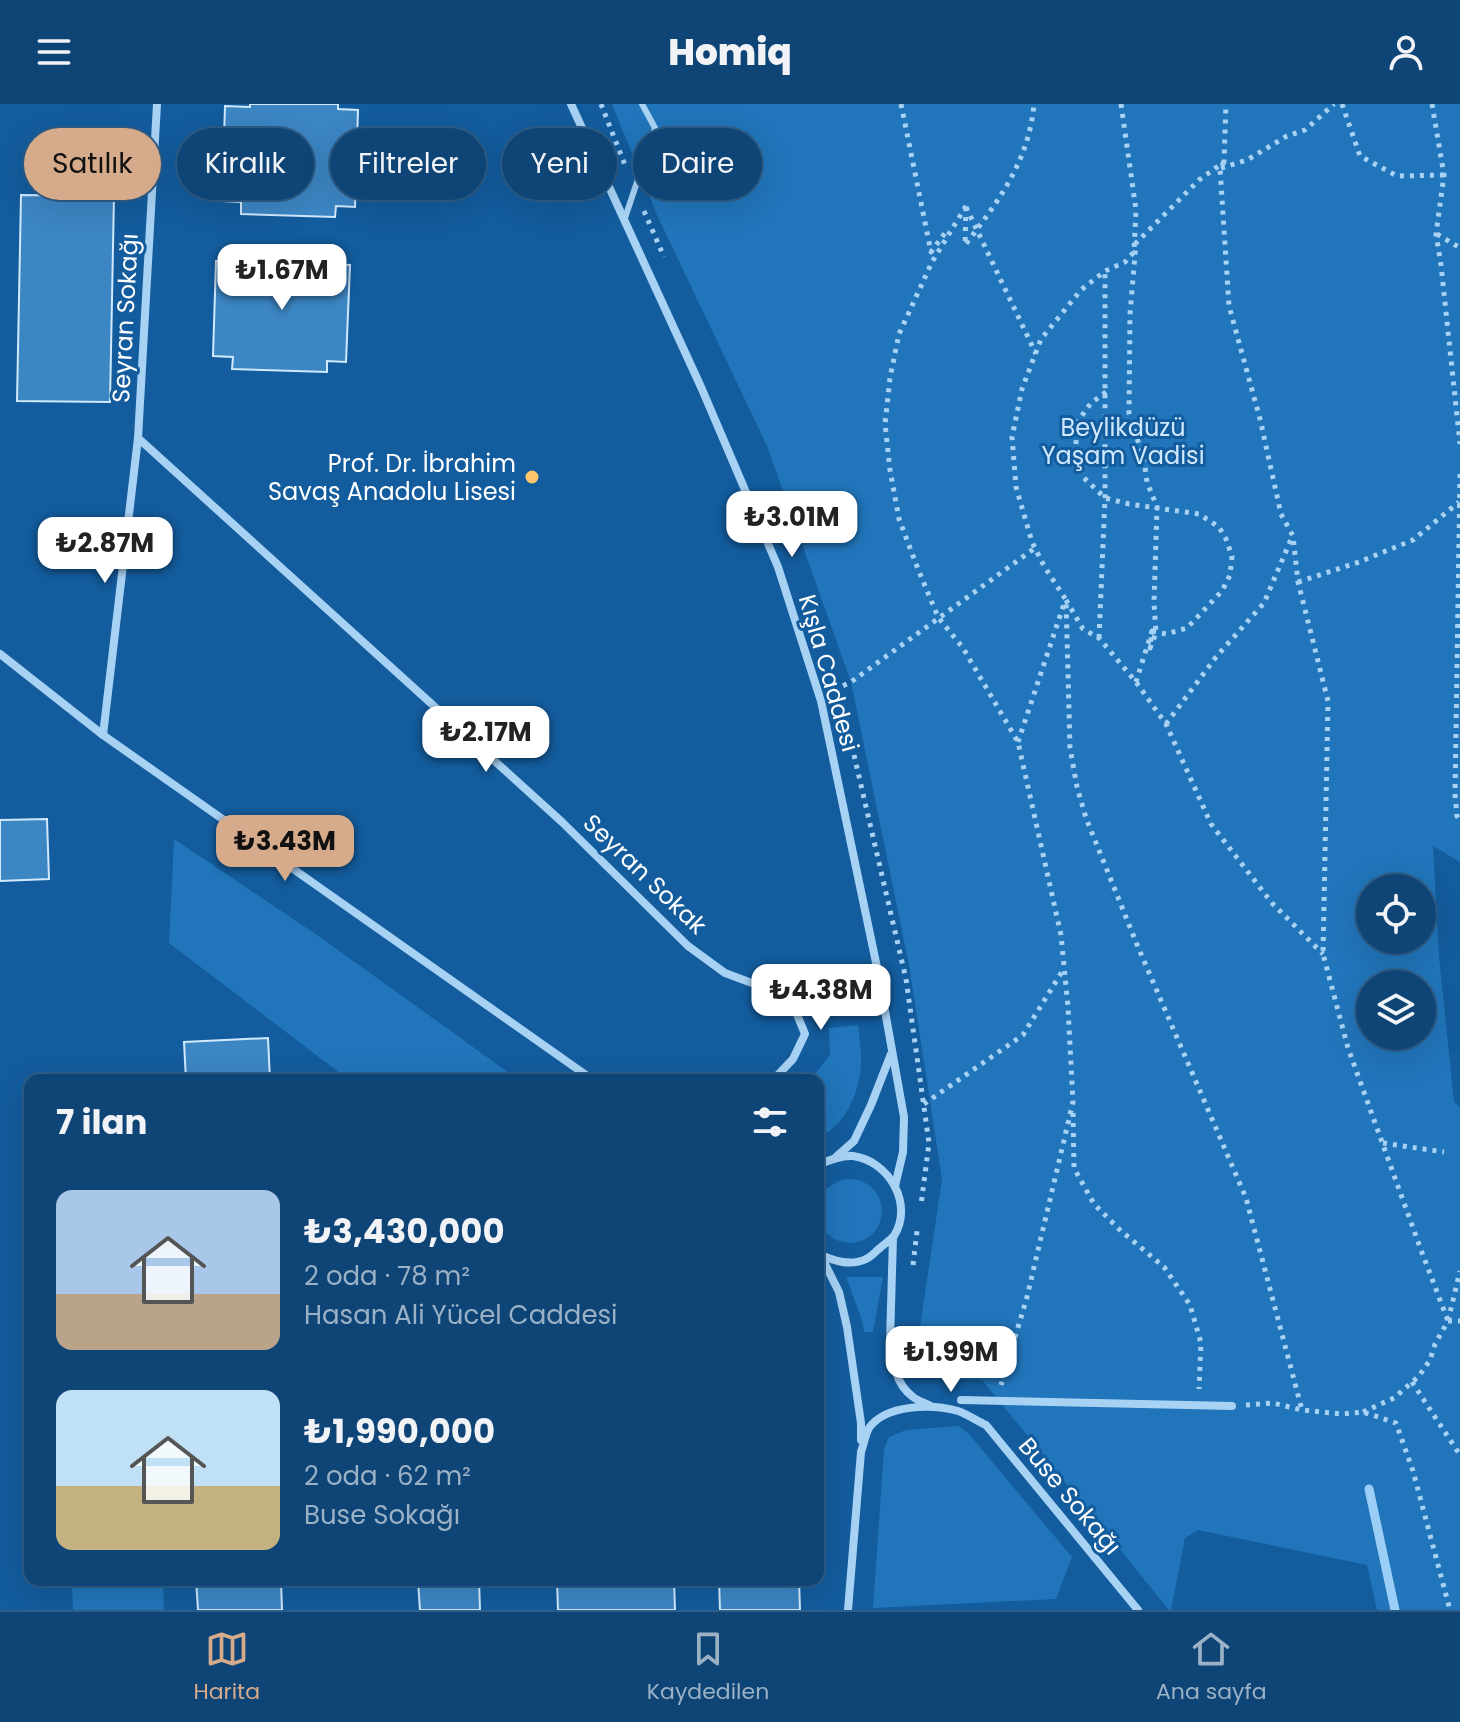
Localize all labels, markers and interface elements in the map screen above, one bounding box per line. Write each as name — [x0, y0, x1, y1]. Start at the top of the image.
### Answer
text: Homiq — [668, 27, 792, 78]
icon: menu — [32, 30, 76, 74]
icon: person — [1384, 30, 1428, 74]
chip: Satılık — [24, 128, 161, 200]
chip: Kiralık — [177, 128, 314, 200]
chip: Filtreler — [330, 128, 486, 200]
chip: Yeni — [502, 128, 617, 200]
chip: Daire — [633, 128, 762, 200]
street label: Seyran Sokağı — [104, 232, 146, 404]
pin: ₺1.67M — [217, 244, 347, 312]
text: ₺1.67M — [235, 252, 329, 288]
park label: Beylikdüzü Yaşam Vadisi — [1041, 411, 1205, 472]
place label: Prof. Dr. İbrahim Savaş Anadolu Lisesi — [268, 447, 516, 508]
marker: Prof. Dr. İbrahim Savaş Anadolu Lisesi — [523, 468, 541, 486]
pin: ₺3.01M — [727, 491, 857, 559]
text: ₺3.01M — [744, 499, 840, 535]
pin: ₺2.87M — [40, 517, 170, 585]
text: ₺2.87M — [56, 525, 154, 561]
street label: Kışla Caddesi — [791, 591, 867, 755]
pin: ₺2.17M — [421, 706, 551, 774]
text: ₺2.17M — [440, 714, 532, 750]
street label: Seyran Sokak — [576, 807, 714, 942]
pin: ₺3.43M — [220, 815, 350, 883]
text: ₺3.43M — [234, 823, 336, 859]
map controls — [1356, 874, 1436, 1050]
button: locate — [1356, 874, 1436, 954]
pin: ₺4.38M — [756, 964, 886, 1032]
button: layers — [1356, 970, 1436, 1050]
text: ₺4.38M — [769, 972, 873, 1008]
text: 7 ilan — [56, 1098, 147, 1146]
icon: filters — [748, 1100, 792, 1144]
text: ₺3,430,000 — [304, 1207, 505, 1255]
icon: home — [120, 1222, 216, 1318]
text: 2 oda · 78 m² — [304, 1258, 470, 1294]
text: Hasan Ali Yücel Caddesi — [304, 1297, 618, 1333]
pin: ₺1.99M — [886, 1326, 1016, 1394]
text: ₺1.99M — [904, 1334, 998, 1370]
text: ₺1,990,000 — [304, 1407, 495, 1455]
icon: home — [120, 1422, 216, 1518]
street label: Buse Sokağı — [1011, 1430, 1129, 1562]
text: 2 oda · 62 m² — [304, 1458, 471, 1494]
text: Buse Sokağı — [304, 1497, 460, 1533]
tab: Harita — [193, 1627, 260, 1708]
tab: Kaydedilen — [647, 1627, 769, 1708]
tab: Ana sayfa — [1156, 1627, 1267, 1708]

